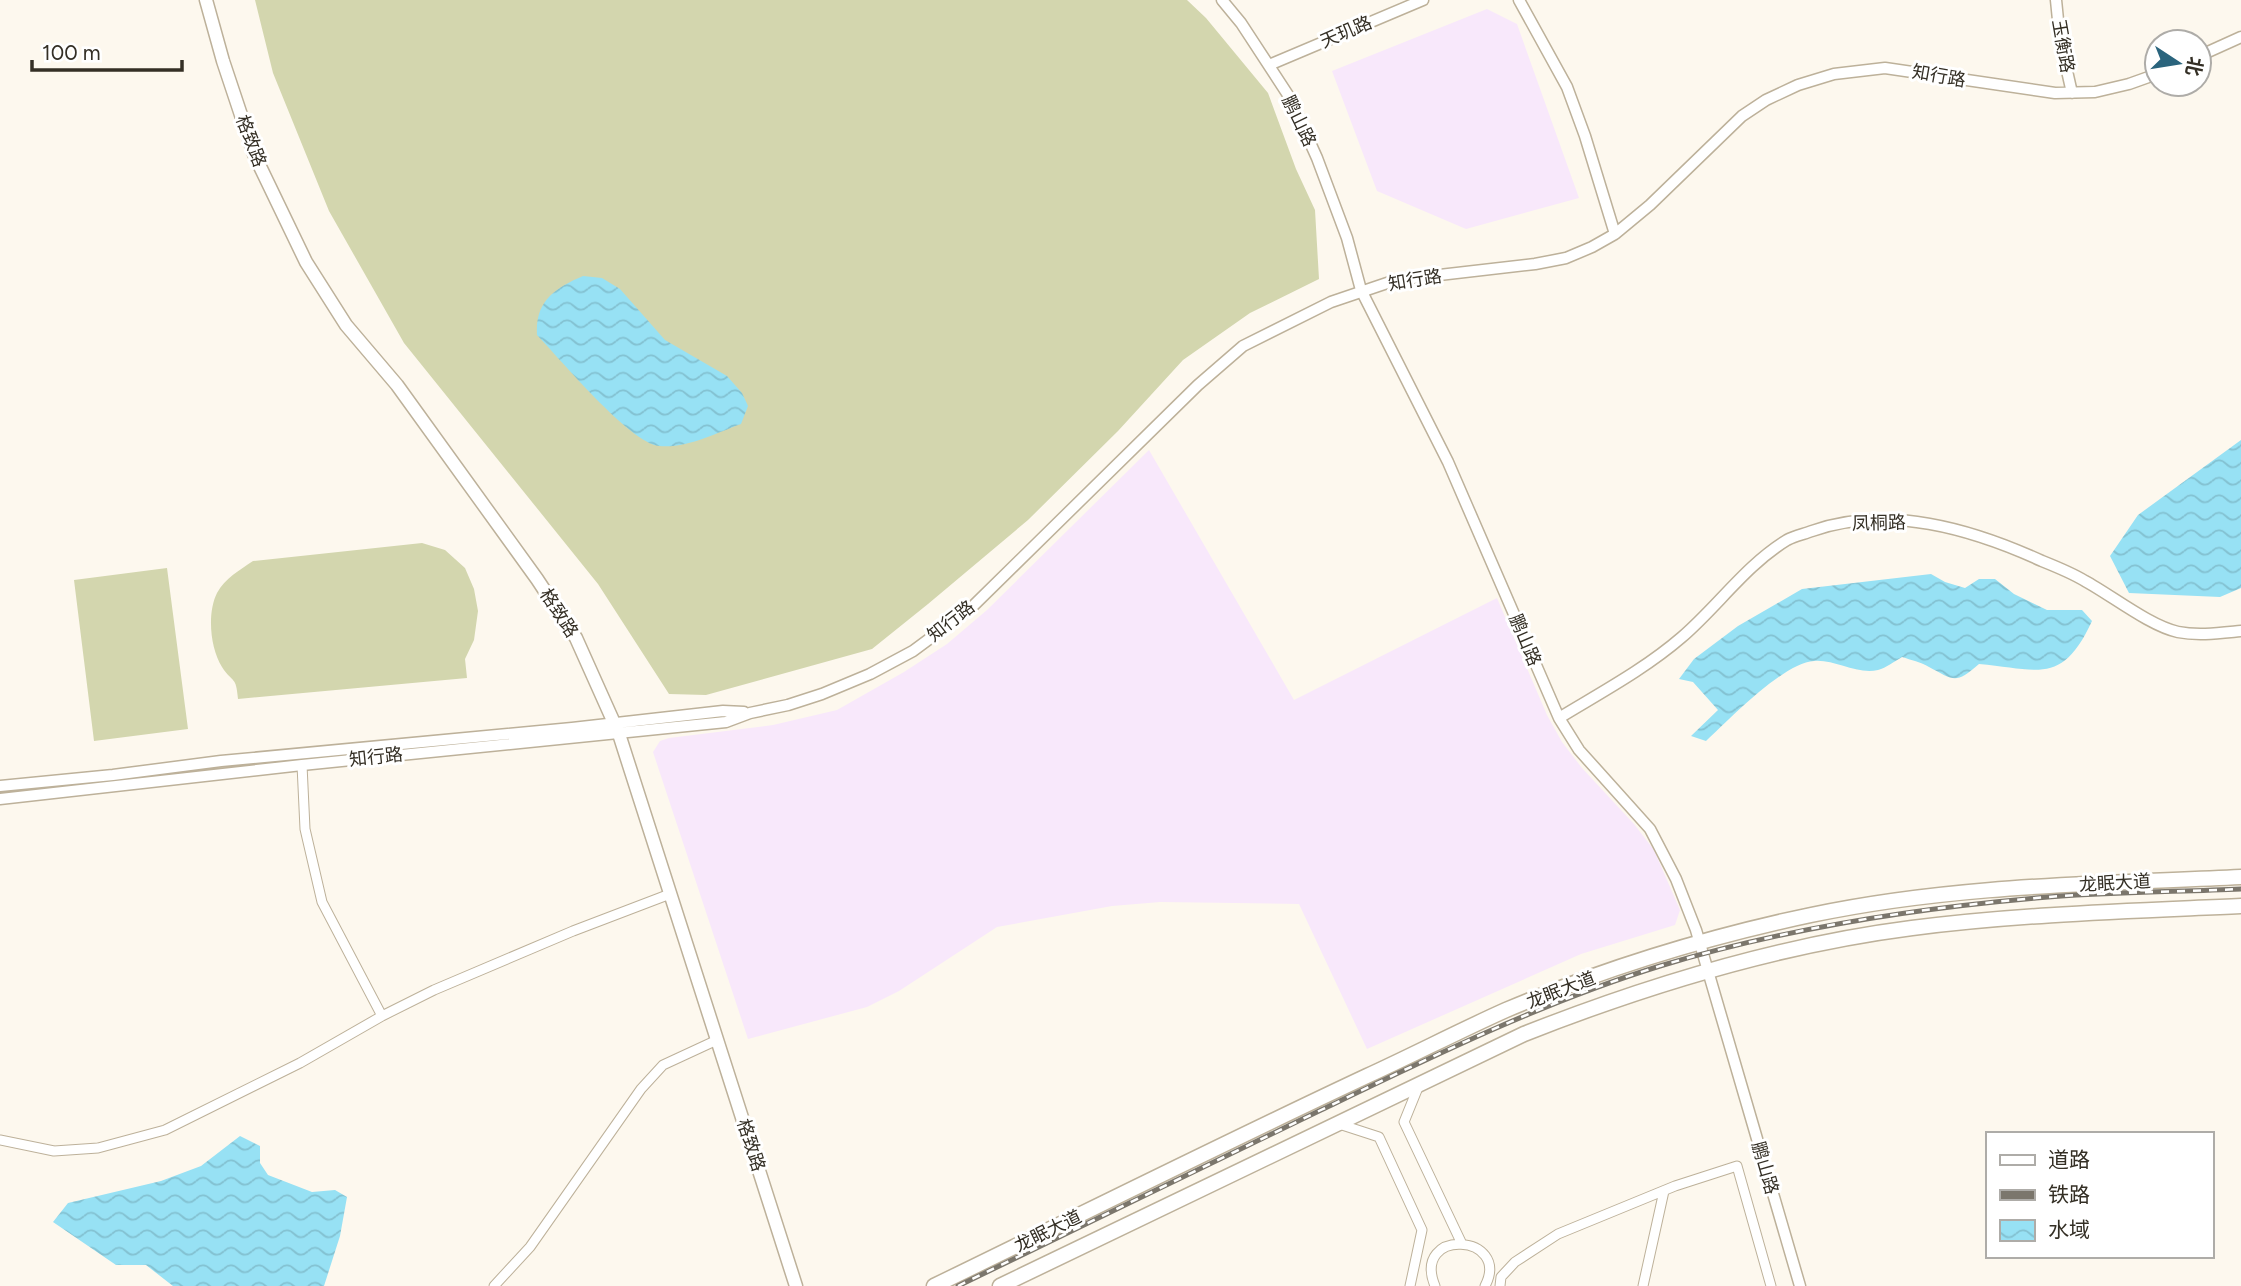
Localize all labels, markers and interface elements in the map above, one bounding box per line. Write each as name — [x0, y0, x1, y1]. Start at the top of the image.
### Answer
street label: 天玑路 — [1317, 11, 1375, 53]
street label: 玉衡路 — [2047, 18, 2079, 74]
scale bar — [32, 28, 182, 72]
north arrow — [2143, 28, 2213, 98]
text: 100 m — [42, 40, 101, 65]
text: 北 — [2181, 55, 2207, 78]
street label: 知行路 — [1911, 60, 1967, 92]
street label: 鹏山路 — [1277, 92, 1321, 150]
street label: 格致路 — [231, 112, 271, 170]
street label: 知行路 — [1387, 265, 1443, 295]
street label: 凤桐路 — [1852, 512, 1906, 534]
street label: 格致路 — [535, 584, 583, 642]
street label: 知行路 — [923, 596, 979, 646]
street label: 鹏山路 — [1504, 611, 1546, 669]
street label: 知行路 — [348, 743, 404, 771]
street label: 龙眠大道 — [2078, 870, 2152, 896]
street label: 龙眠大道 — [1523, 967, 1599, 1013]
street label: 格致路 — [732, 1116, 770, 1174]
legend — [1986, 1132, 2213, 1258]
street label: 鹏山路 — [1747, 1139, 1783, 1197]
text: 道路 — [2048, 1147, 2090, 1172]
text: 铁路 — [2048, 1182, 2090, 1207]
street label: 龙眠大道 — [1011, 1205, 1085, 1257]
text: 水域 — [2048, 1217, 2090, 1242]

